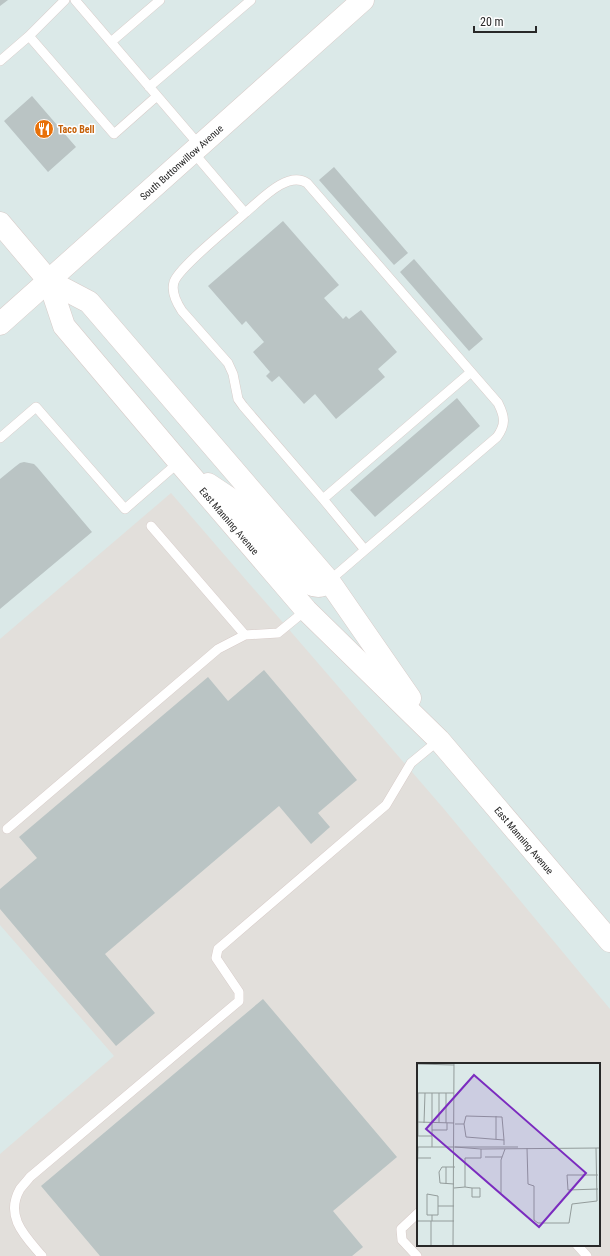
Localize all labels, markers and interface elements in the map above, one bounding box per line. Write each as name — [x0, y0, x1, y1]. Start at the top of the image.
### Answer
scale bar — [474, 8, 536, 34]
text: 20 m — [480, 15, 504, 29]
restaurant icon: Taco Bell — [33, 118, 55, 140]
street label: South Buttonwillow Avenue — [138, 123, 226, 202]
place label: Taco Bell — [58, 124, 95, 135]
street label: East Manning Avenue — [197, 485, 261, 557]
street label: East Manning Avenue — [492, 805, 556, 877]
inset map — [417, 1063, 600, 1246]

